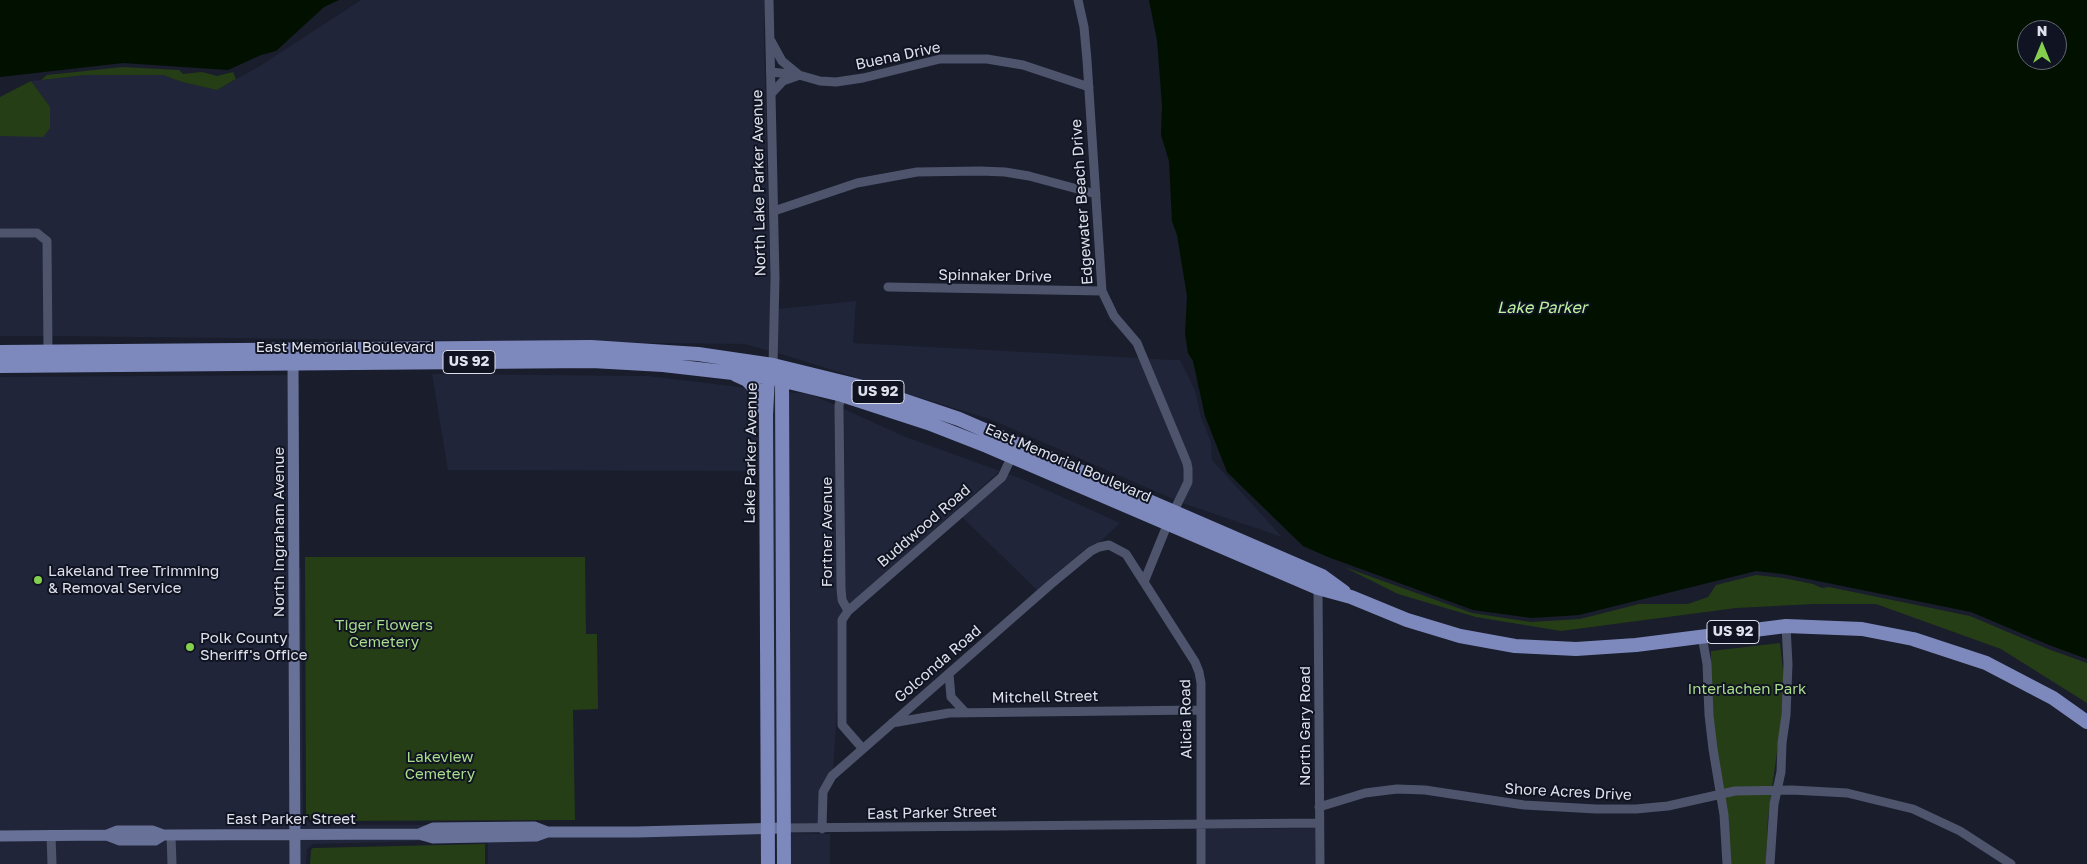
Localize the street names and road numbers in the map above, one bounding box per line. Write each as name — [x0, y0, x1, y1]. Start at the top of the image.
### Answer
street label: Buena Drive — [854, 38, 942, 74]
street label: North Lake Parker Avenue — [748, 89, 770, 277]
street label: Edgewater Beach Drive — [1067, 119, 1097, 285]
street label: Spinnaker Drive — [938, 266, 1052, 286]
street label: East Memorial Boulevard — [256, 338, 434, 356]
road number: US 92 — [443, 351, 495, 374]
road number: US 92 — [852, 381, 904, 404]
street label: Lake Parker Avenue — [741, 382, 761, 524]
street label: East Memorial Boulevard — [982, 420, 1154, 506]
street label: North Ingraham Avenue — [270, 447, 288, 617]
street label: Fortner Avenue — [818, 477, 836, 587]
street label: Buddwood Road — [874, 481, 974, 571]
road number: US 92 — [1707, 620, 1759, 644]
street label: Golconda Road — [891, 622, 985, 706]
street label: North Gary Road — [1296, 666, 1314, 786]
street label: Alicia Road — [1176, 679, 1196, 759]
street label: Mitchell Street — [991, 687, 1099, 707]
street label: Shore Acres Drive — [1504, 780, 1632, 804]
street label: East Parker Street — [867, 803, 997, 823]
street label: East Parker Street — [226, 810, 356, 828]

